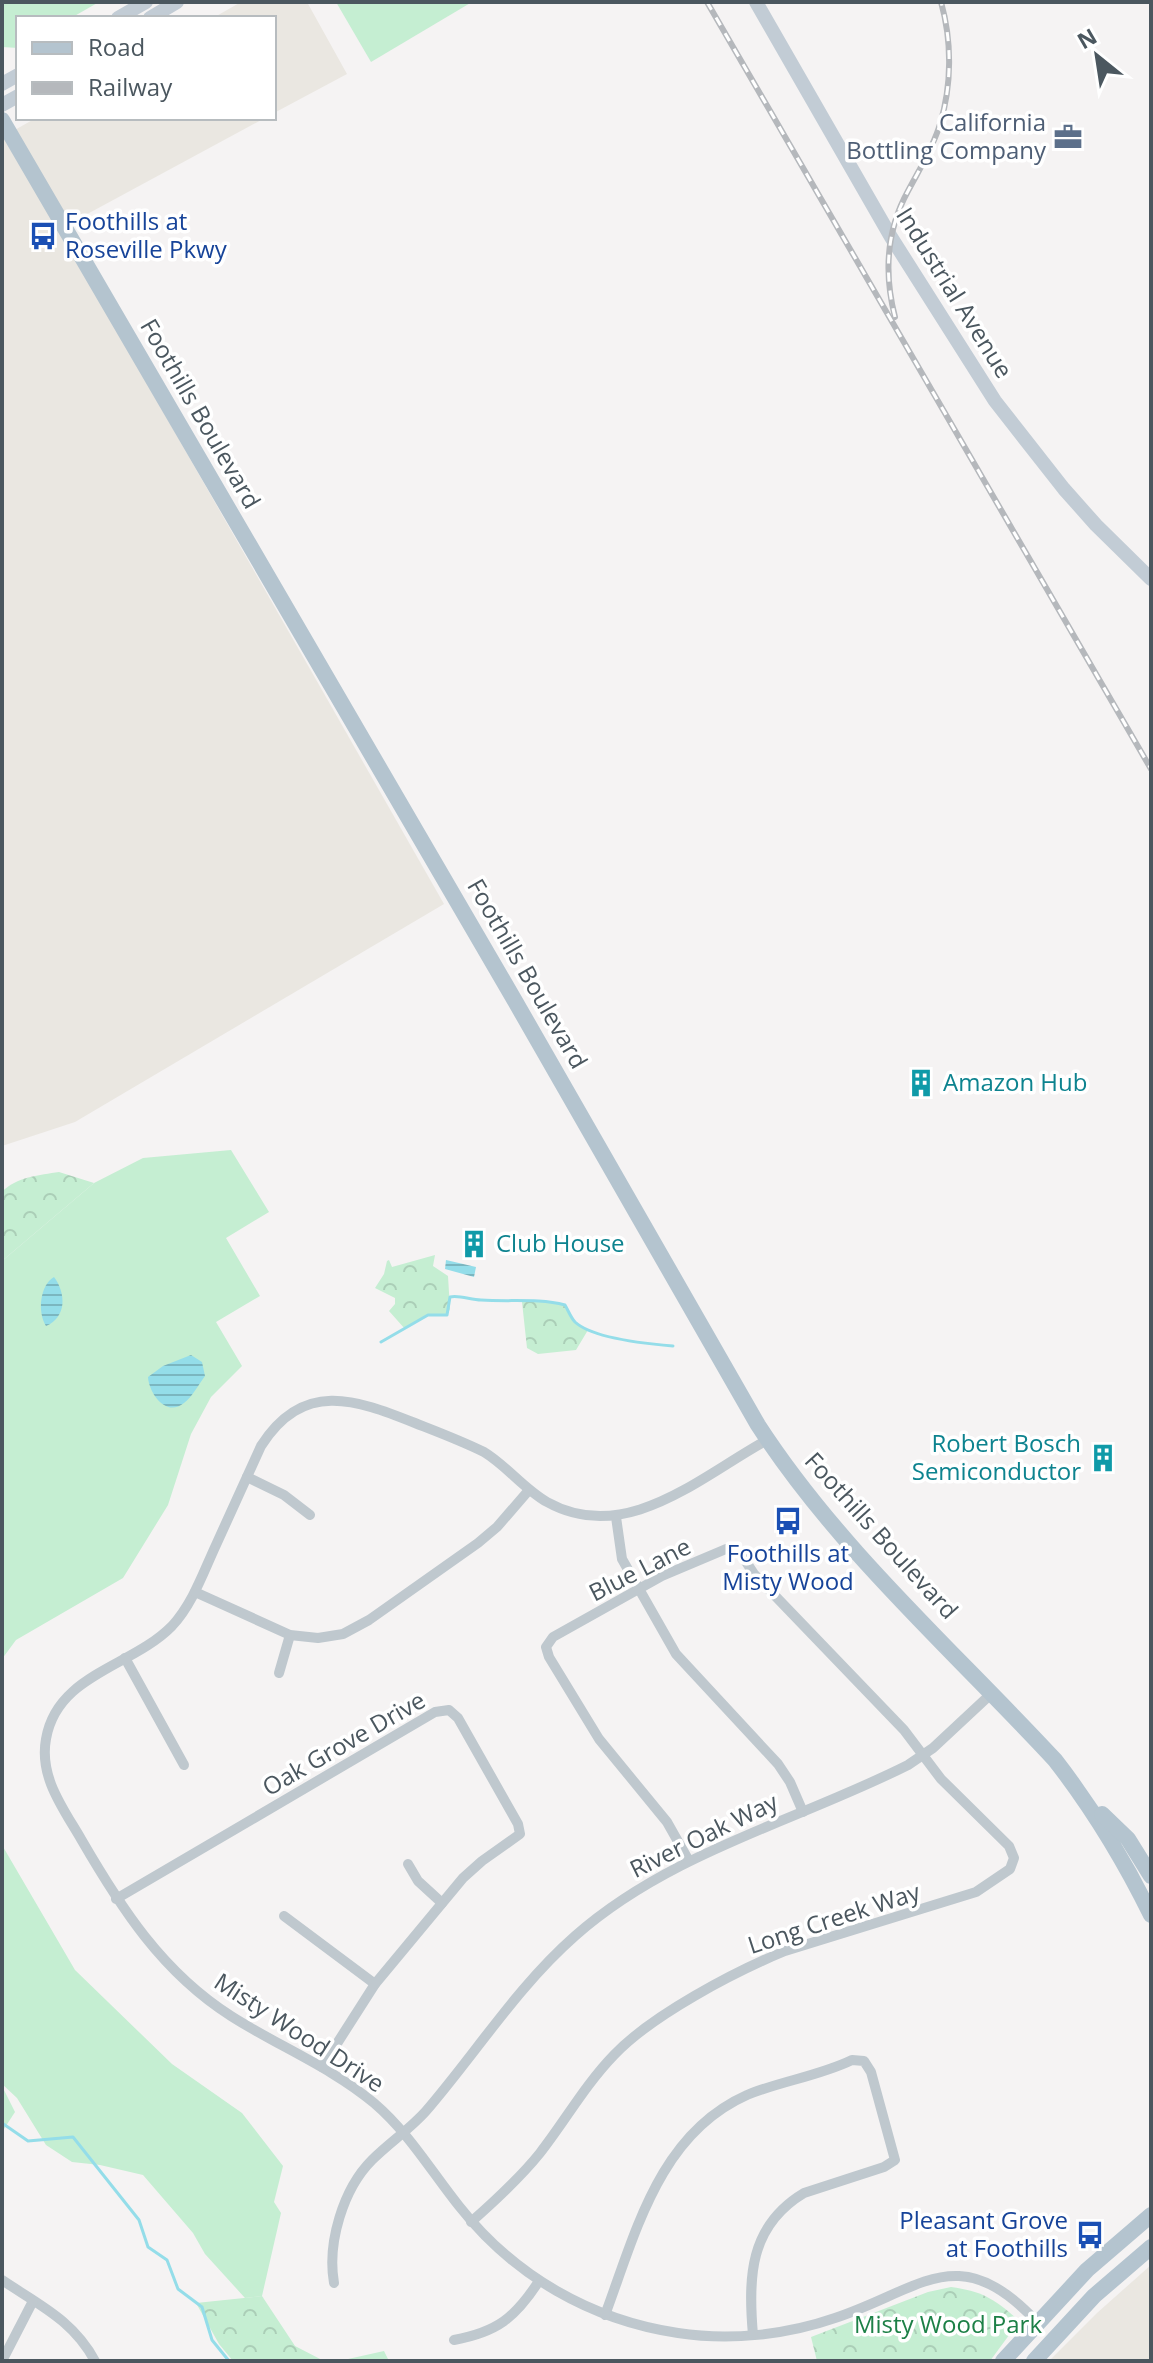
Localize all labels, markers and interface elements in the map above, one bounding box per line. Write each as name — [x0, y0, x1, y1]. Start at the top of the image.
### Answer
legend — [16, 16, 276, 120]
north arrow — [1057, 16, 1137, 96]
text: N — [1071, 20, 1102, 55]
text: Road — [88, 30, 145, 63]
text: Railway — [88, 70, 173, 103]
place label: California Bottling Company — [846, 105, 1047, 166]
office icon: California Bottling Company — [1053, 122, 1083, 152]
street label: Industrial Avenue — [889, 200, 1021, 384]
place label: Foothills at Roseville Pkwy — [65, 204, 228, 265]
bus stop icon: Foothills at Roseville Pkwy — [28, 221, 58, 251]
street label: Foothills Boulevard — [133, 312, 269, 514]
street label: Foothills Boulevard — [460, 872, 596, 1074]
place label: Amazon Hub — [943, 1065, 1087, 1098]
building icon: Amazon Hub — [906, 1068, 936, 1098]
place label: Club House — [496, 1226, 625, 1259]
building icon: Club House — [459, 1229, 489, 1259]
place label: Robert Bosch Semiconductor — [912, 1426, 1081, 1487]
building icon: Robert Bosch Semiconductor — [1088, 1443, 1118, 1473]
street label: Foothills Boulevard — [798, 1444, 966, 1626]
bus stop icon: Foothills at Misty Wood — [773, 1506, 803, 1536]
street label: Blue Lane — [583, 1529, 696, 1608]
place label: Foothills at Misty Wood — [722, 1536, 854, 1597]
street label: Oak Grove Drive — [256, 1683, 431, 1803]
street label: River Oak Way — [624, 1784, 784, 1885]
street label: Long Creek Way — [743, 1874, 925, 1961]
street label: Misty Wood Drive — [208, 1964, 391, 2099]
place label: Pleasant Grove at Foothills — [899, 2203, 1068, 2264]
bus stop icon: Pleasant Grove at Foothills — [1075, 2220, 1105, 2250]
park label: Misty Wood Park — [854, 2307, 1042, 2340]

